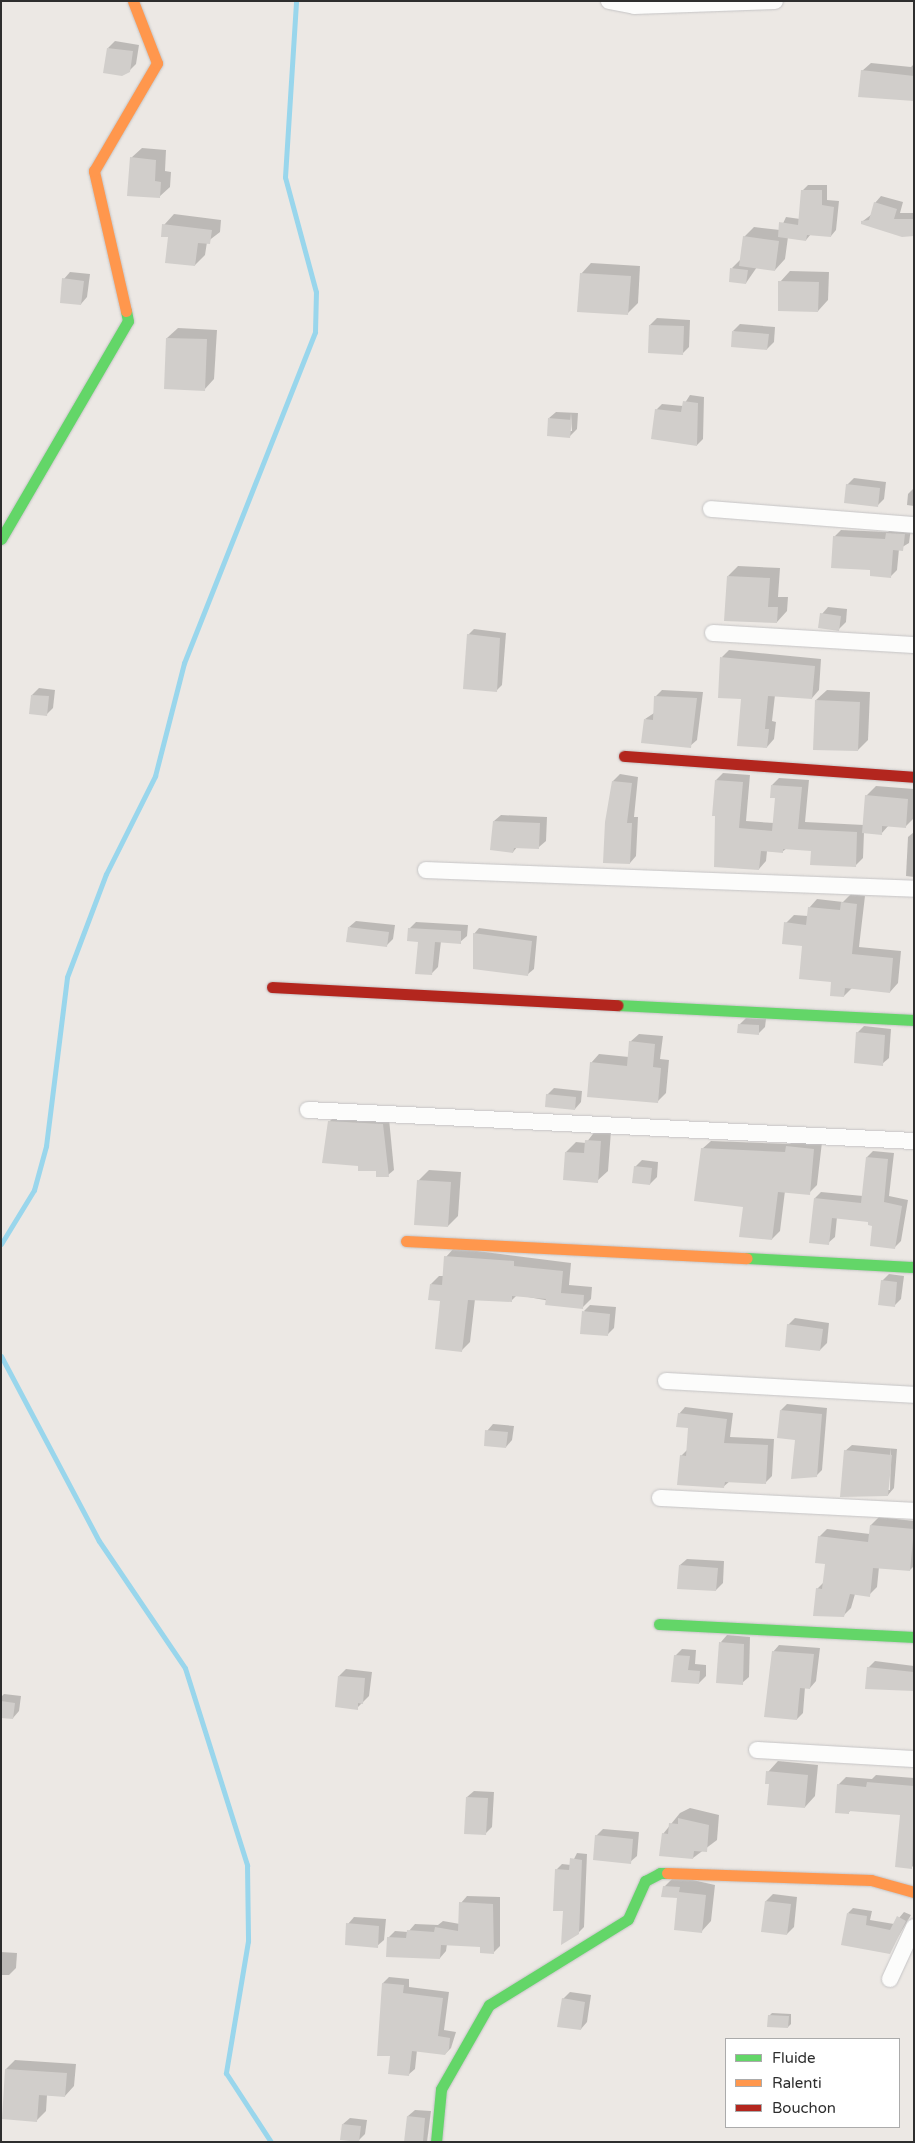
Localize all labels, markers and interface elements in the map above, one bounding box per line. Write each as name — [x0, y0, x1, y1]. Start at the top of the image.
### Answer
legend — [725, 2038, 900, 2128]
text: Fluide — [772, 2049, 816, 2067]
text: Ralenti — [772, 2074, 822, 2092]
text: Bouchon — [772, 2099, 836, 2117]

